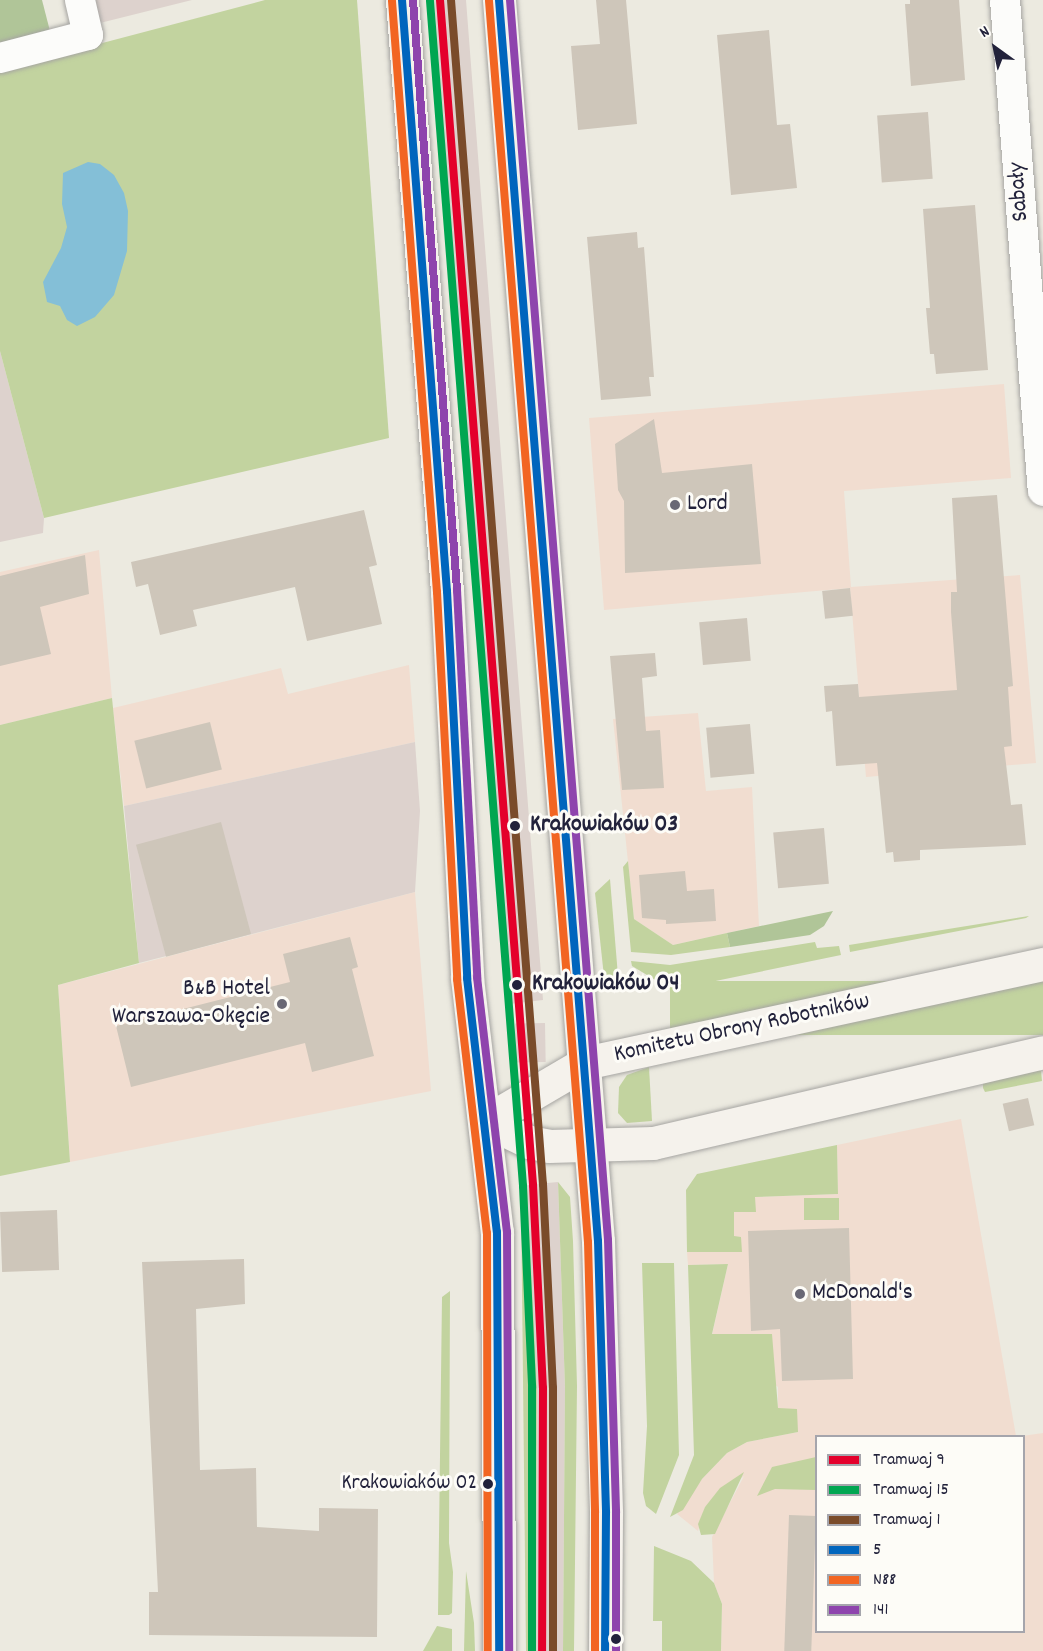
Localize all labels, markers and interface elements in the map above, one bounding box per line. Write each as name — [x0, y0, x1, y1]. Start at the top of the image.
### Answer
north arrow — [965, 18, 1025, 78]
text: N — [975, 21, 995, 44]
street label: Sabały — [1004, 161, 1036, 223]
place label: Lord — [687, 491, 728, 519]
marker: Lord — [668, 498, 682, 512]
place label: Krakowiaków 03 — [530, 812, 678, 840]
marker: Krakowiaków 03 — [505, 816, 525, 836]
place label: Krakowiaków 04 — [532, 971, 679, 999]
marker: Krakowiaków 04 — [507, 975, 527, 995]
place label: B&B Hotel Warszawa-Okęcie — [112, 976, 270, 1032]
street label: Komitetu Obrony Robotników — [612, 988, 872, 1070]
marker: B&B Hotel Warszawa-Okęcie — [275, 997, 289, 1011]
place label: McDonald's — [812, 1280, 913, 1308]
marker: McDonald's — [793, 1287, 807, 1301]
legend — [815, 1435, 1025, 1633]
text: Tramwaj 9 — [873, 1448, 945, 1473]
place label: Krakowiaków 02 — [341, 1471, 477, 1497]
marker: Krakowiaków 02 — [482, 1478, 494, 1490]
text: Tramwaj 15 — [873, 1478, 949, 1503]
text: Tramwaj 1 — [873, 1508, 941, 1533]
text: 5 — [873, 1538, 881, 1563]
text: N88 — [873, 1568, 896, 1593]
text: 141 — [873, 1598, 888, 1623]
unlabelled marker — [610, 1633, 622, 1645]

